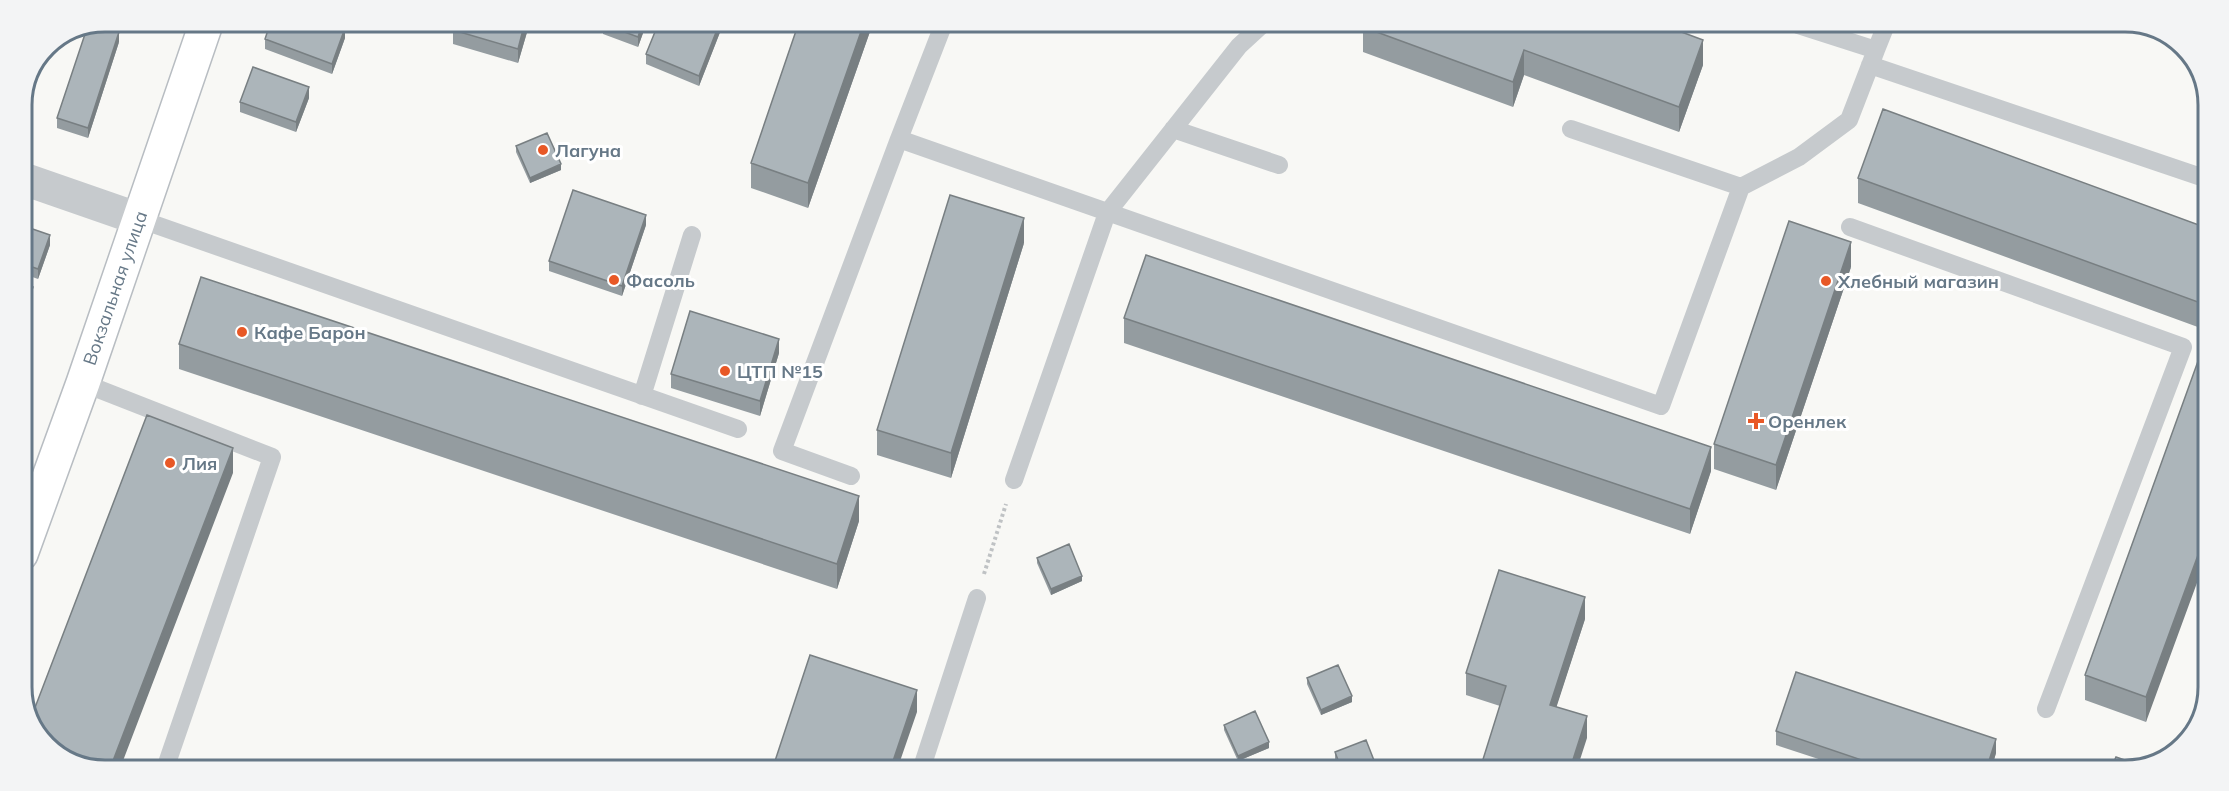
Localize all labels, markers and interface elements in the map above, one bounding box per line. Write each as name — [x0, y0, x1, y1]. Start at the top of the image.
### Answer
place label: Лагуна — [555, 139, 621, 162]
marker: Лагуна — [536, 143, 550, 157]
street label: Вокзальная улица — [78, 208, 152, 368]
place label: Фасоль — [626, 269, 695, 292]
place label: Хлебный магазин — [1837, 270, 1999, 293]
marker: Фасоль — [607, 273, 621, 287]
marker: Хлебный магазин — [1819, 274, 1833, 288]
place label: Кафе Барон — [254, 321, 366, 344]
marker: Кафе Барон — [235, 325, 249, 339]
place label: ЦТП №15 — [737, 360, 823, 383]
marker: ЦТП №15 — [718, 364, 732, 378]
place label: Оренлек — [1768, 410, 1847, 433]
marker: Оренлек — [1749, 414, 1763, 428]
place label: Лия — [182, 452, 217, 475]
marker: Лия — [163, 456, 177, 470]

